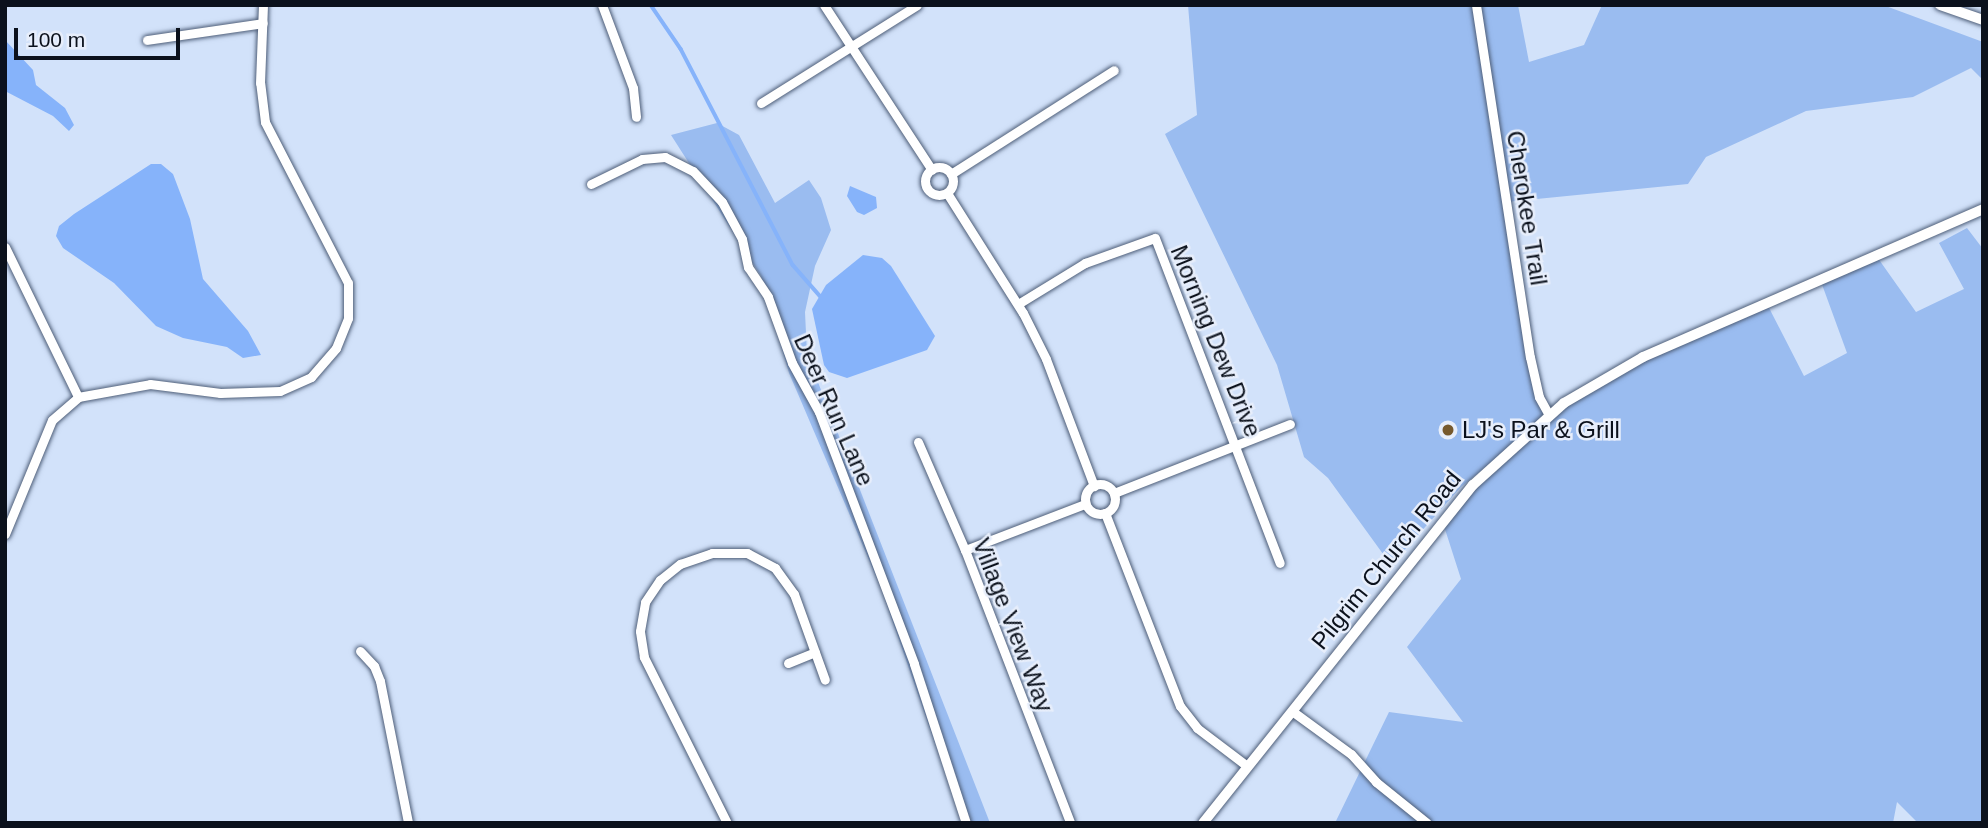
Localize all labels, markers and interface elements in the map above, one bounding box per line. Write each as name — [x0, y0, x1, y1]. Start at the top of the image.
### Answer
scale bar — [18, 14, 184, 58]
text: 100 m — [27, 28, 85, 51]
street label: Cherokee Trail — [1501, 128, 1553, 288]
street label: Morning Dew Drive — [1164, 241, 1268, 441]
street label: Deer Run Lane — [788, 330, 880, 490]
place label: LJ's Par & Grill — [1462, 416, 1620, 444]
marker: LJ's Par & Grill — [1440, 422, 1456, 438]
street label: Pilgrim Church Road — [1305, 465, 1467, 655]
street label: Village View Way — [967, 534, 1059, 716]

